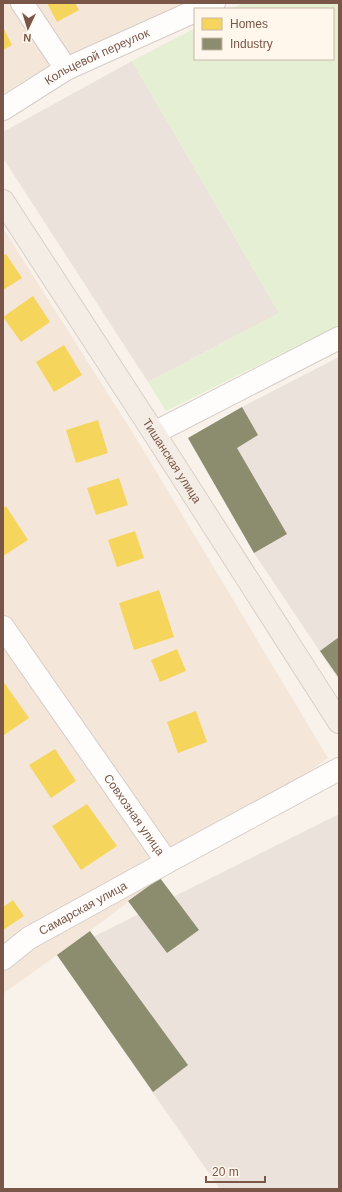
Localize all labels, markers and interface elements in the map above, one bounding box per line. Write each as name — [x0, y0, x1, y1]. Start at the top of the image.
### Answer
north arrow — [8, 8, 48, 48]
legend — [194, 8, 334, 60]
text: Homes — [230, 17, 268, 31]
street label: Кольцевой переулок — [42, 25, 152, 88]
text: N — [23, 32, 32, 44]
text: Industry — [230, 37, 273, 51]
street label: Тишанская улица — [140, 416, 204, 506]
street label: Совхозная улица — [101, 771, 167, 858]
street label: Самарская улица — [37, 878, 130, 938]
scale bar — [206, 1158, 265, 1184]
text: 20 m — [212, 1165, 239, 1179]

